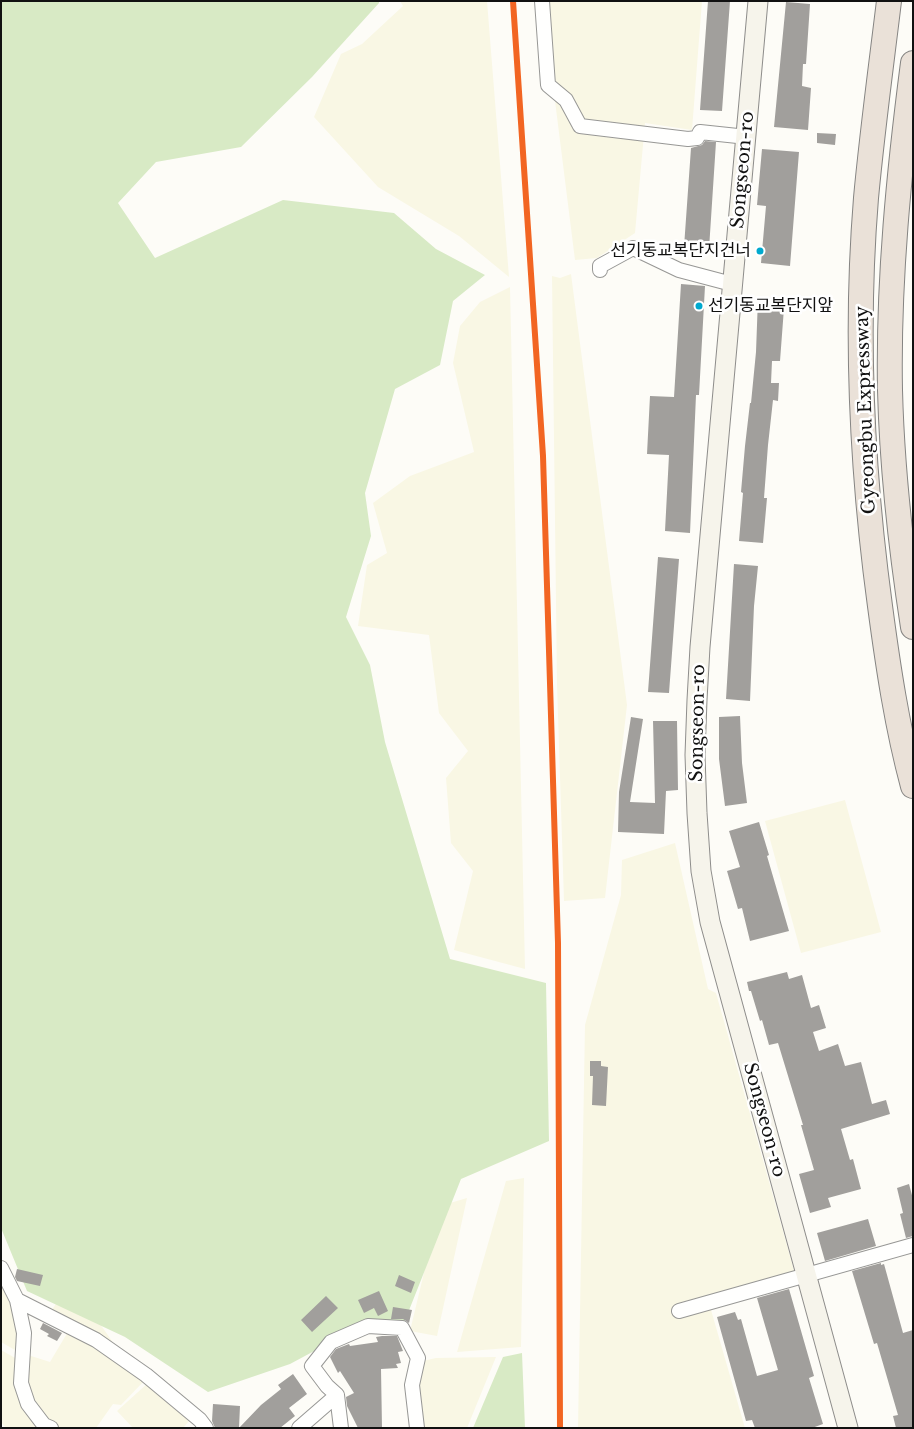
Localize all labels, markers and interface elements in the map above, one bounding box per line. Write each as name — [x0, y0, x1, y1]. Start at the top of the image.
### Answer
street label: Songseon-ro — [727, 110, 759, 230]
place label: 선기동교복단지건너 — [610, 241, 751, 261]
marker: 선기동교복단지건너 — [755, 246, 765, 256]
place label: 선기동교복단지앞 — [708, 296, 833, 316]
marker: 선기동교복단지앞 — [694, 301, 704, 311]
street label: Gyeongbu Expressway — [852, 306, 880, 514]
street label: Songseon-ro — [686, 664, 710, 782]
street label: Songseon-ro — [738, 1060, 790, 1180]

